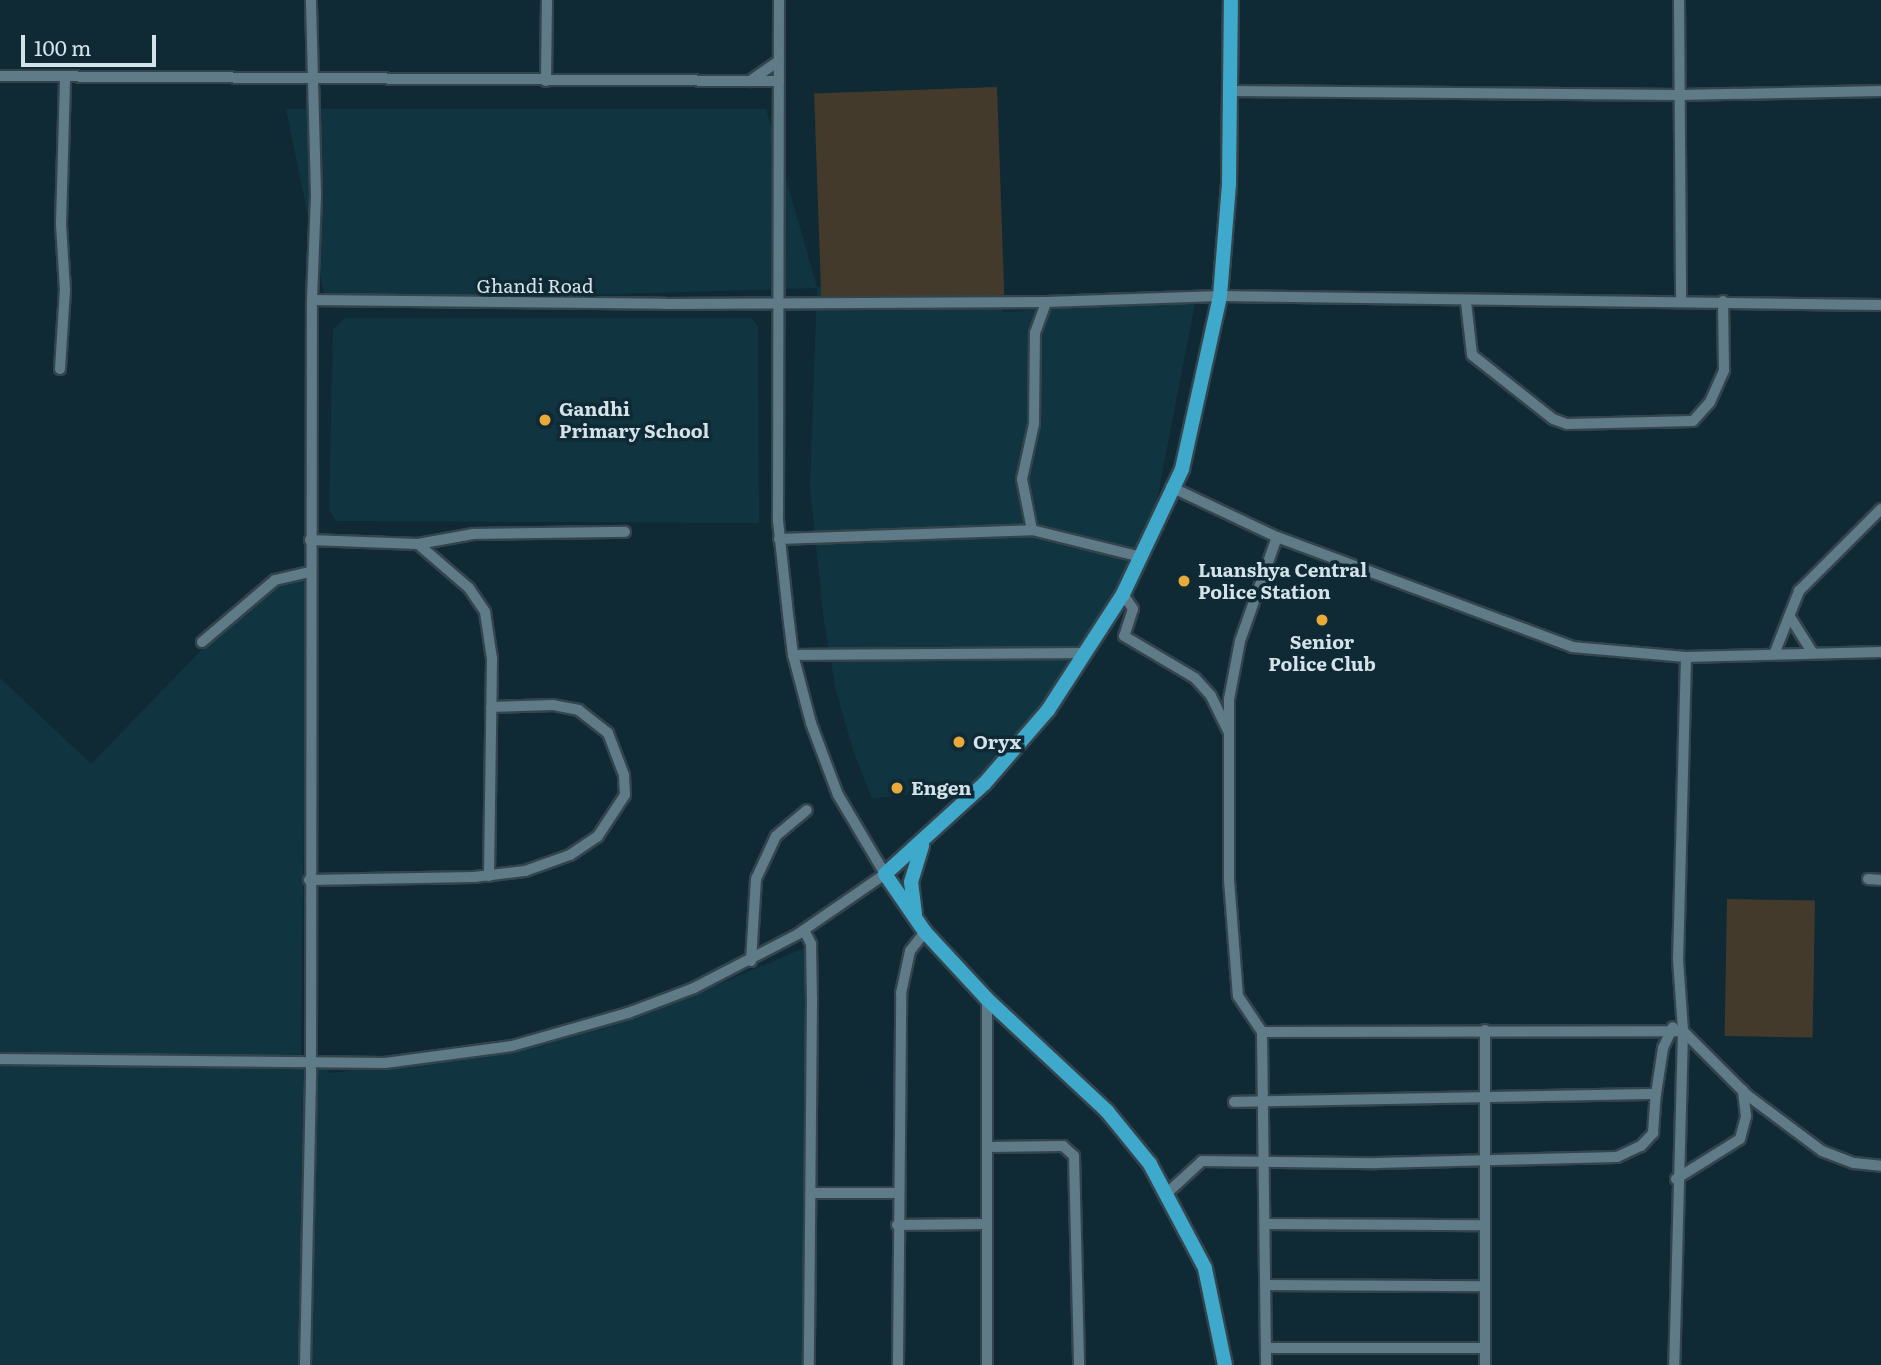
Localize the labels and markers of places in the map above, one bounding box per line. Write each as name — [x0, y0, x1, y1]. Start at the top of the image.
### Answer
place label: Gandhi Primary School — [559, 398, 709, 442]
marker: Gandhi Primary School — [537, 412, 553, 428]
place label: Luanshya Central Police Station — [1198, 559, 1367, 603]
marker: Luanshya Central Police Station — [1176, 573, 1192, 589]
marker: Senior Police Club — [1314, 612, 1330, 628]
place label: Senior Police Club — [1268, 631, 1376, 675]
place label: Oryx — [973, 731, 1021, 753]
marker: Oryx — [951, 734, 967, 750]
place label: Engen — [911, 777, 972, 799]
marker: Engen — [889, 780, 905, 796]

